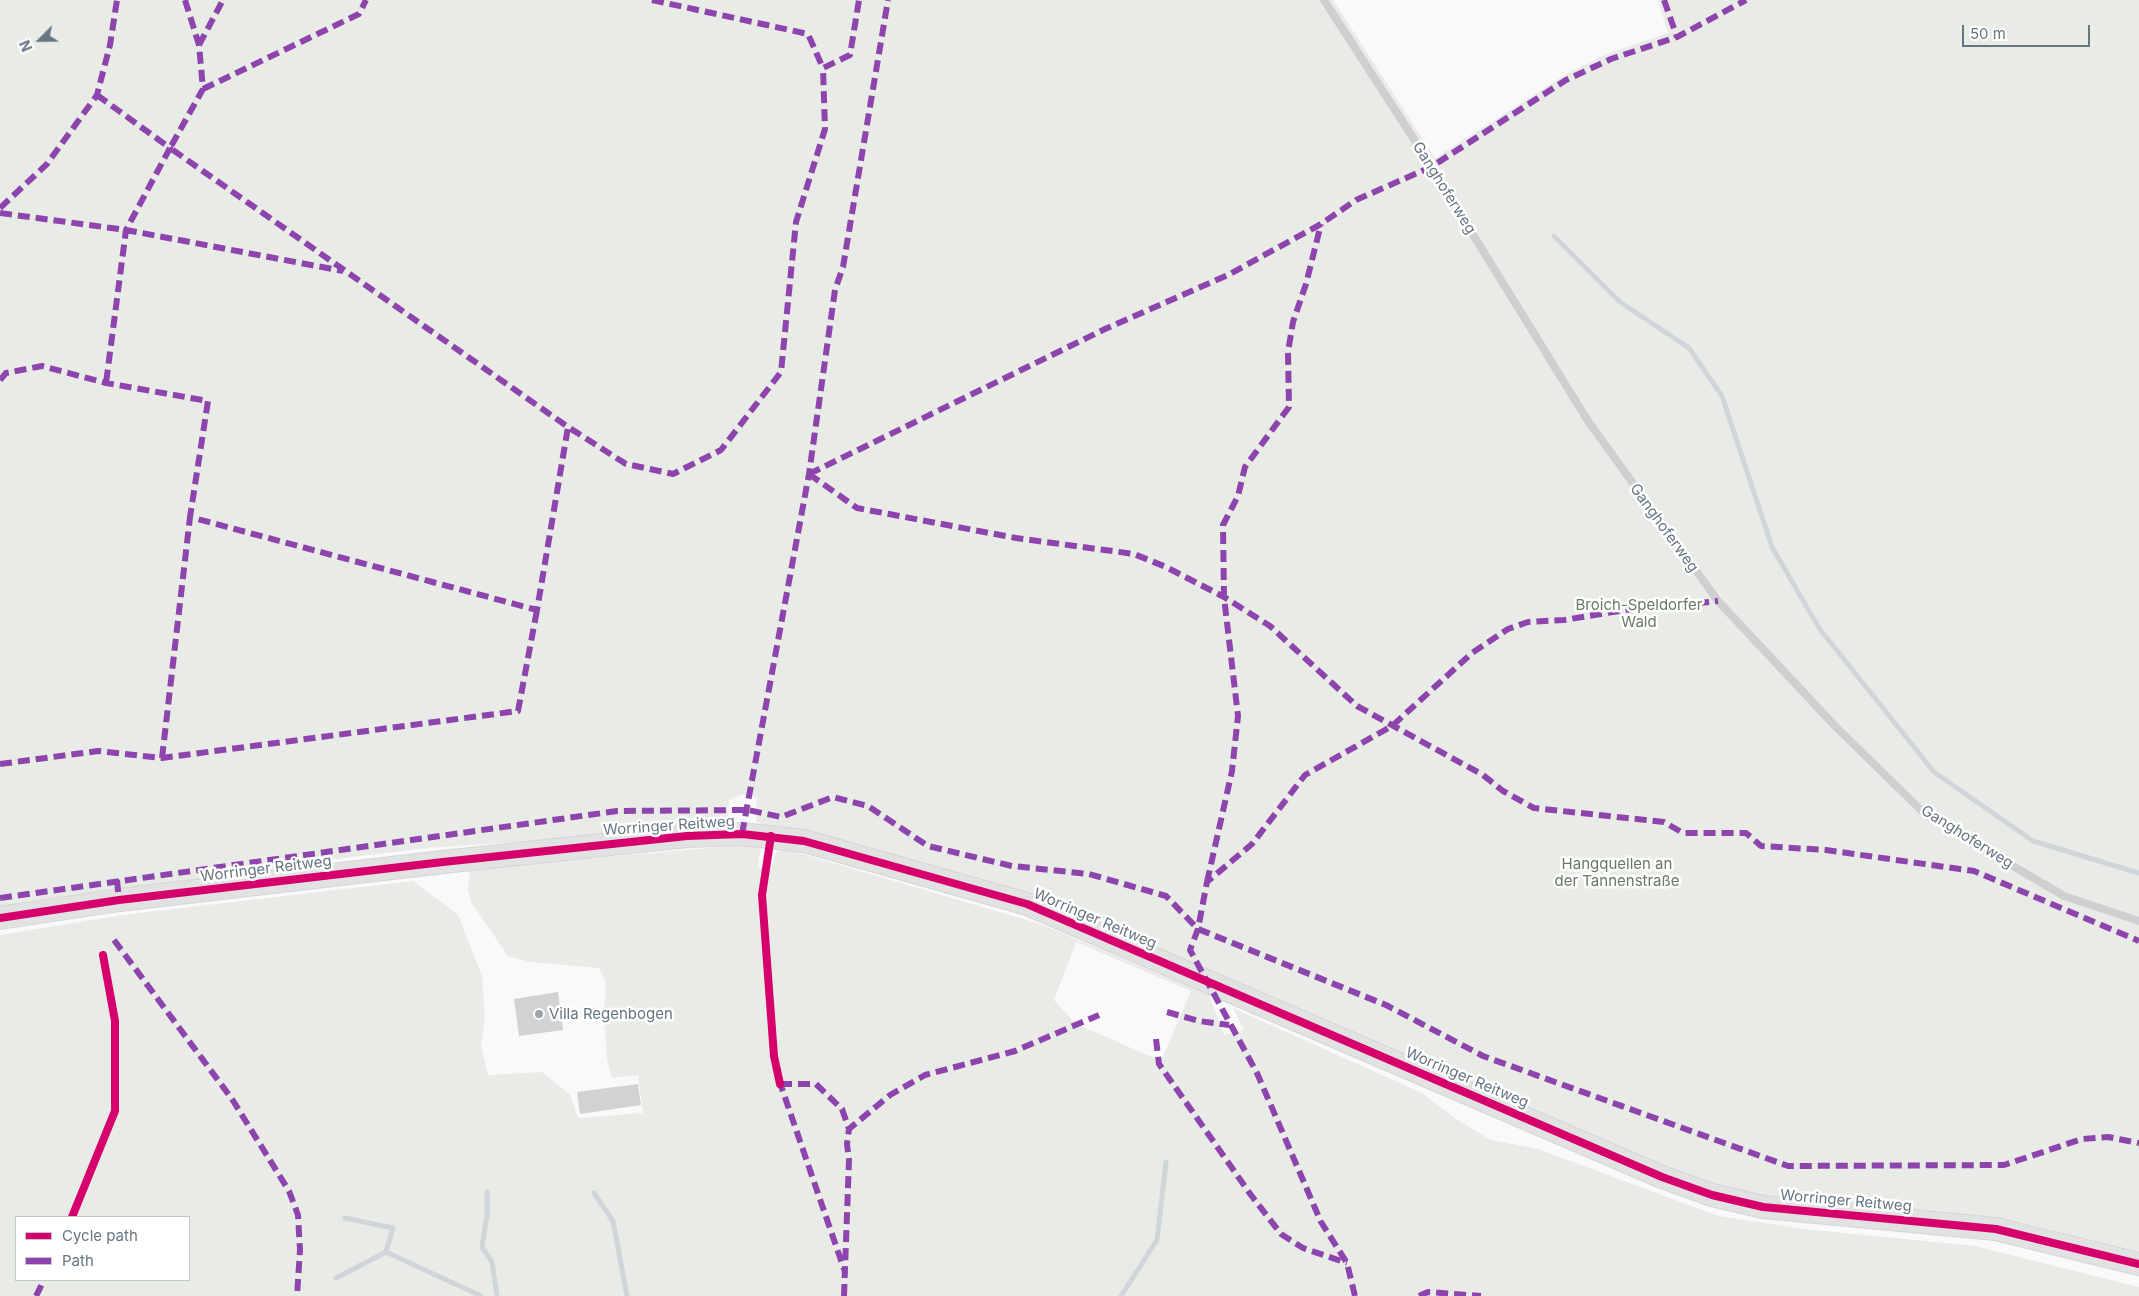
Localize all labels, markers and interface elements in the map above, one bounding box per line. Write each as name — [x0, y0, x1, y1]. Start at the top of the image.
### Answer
north arrow — [15, 15, 65, 65]
scale bar — [1964, 15, 2092, 47]
text: 50 m — [1970, 24, 2006, 43]
text: N — [16, 38, 36, 54]
street label: Ganghoferweg — [1409, 139, 1479, 237]
street label: Ganghoferweg — [1626, 480, 1702, 576]
park label: Broich-Speldorfer Wald — [1576, 596, 1702, 631]
street label: Ganghoferweg — [1918, 802, 2016, 872]
street label: Worringer Reitweg — [603, 812, 735, 840]
street label: Worringer Reitweg — [199, 852, 333, 886]
park label: Hangquellen an der Tannenstraße — [1554, 855, 1680, 890]
street label: Worringer Reitweg — [1031, 885, 1159, 953]
place label: Villa Regenbogen — [549, 1005, 673, 1023]
marker: Villa Regenbogen — [533, 1008, 545, 1020]
street label: Worringer Reitweg — [1403, 1044, 1531, 1112]
street label: Worringer Reitweg — [1779, 1186, 1913, 1216]
legend — [15, 1216, 190, 1281]
text: Cycle path — [62, 1226, 138, 1245]
text: Path — [62, 1251, 94, 1270]

